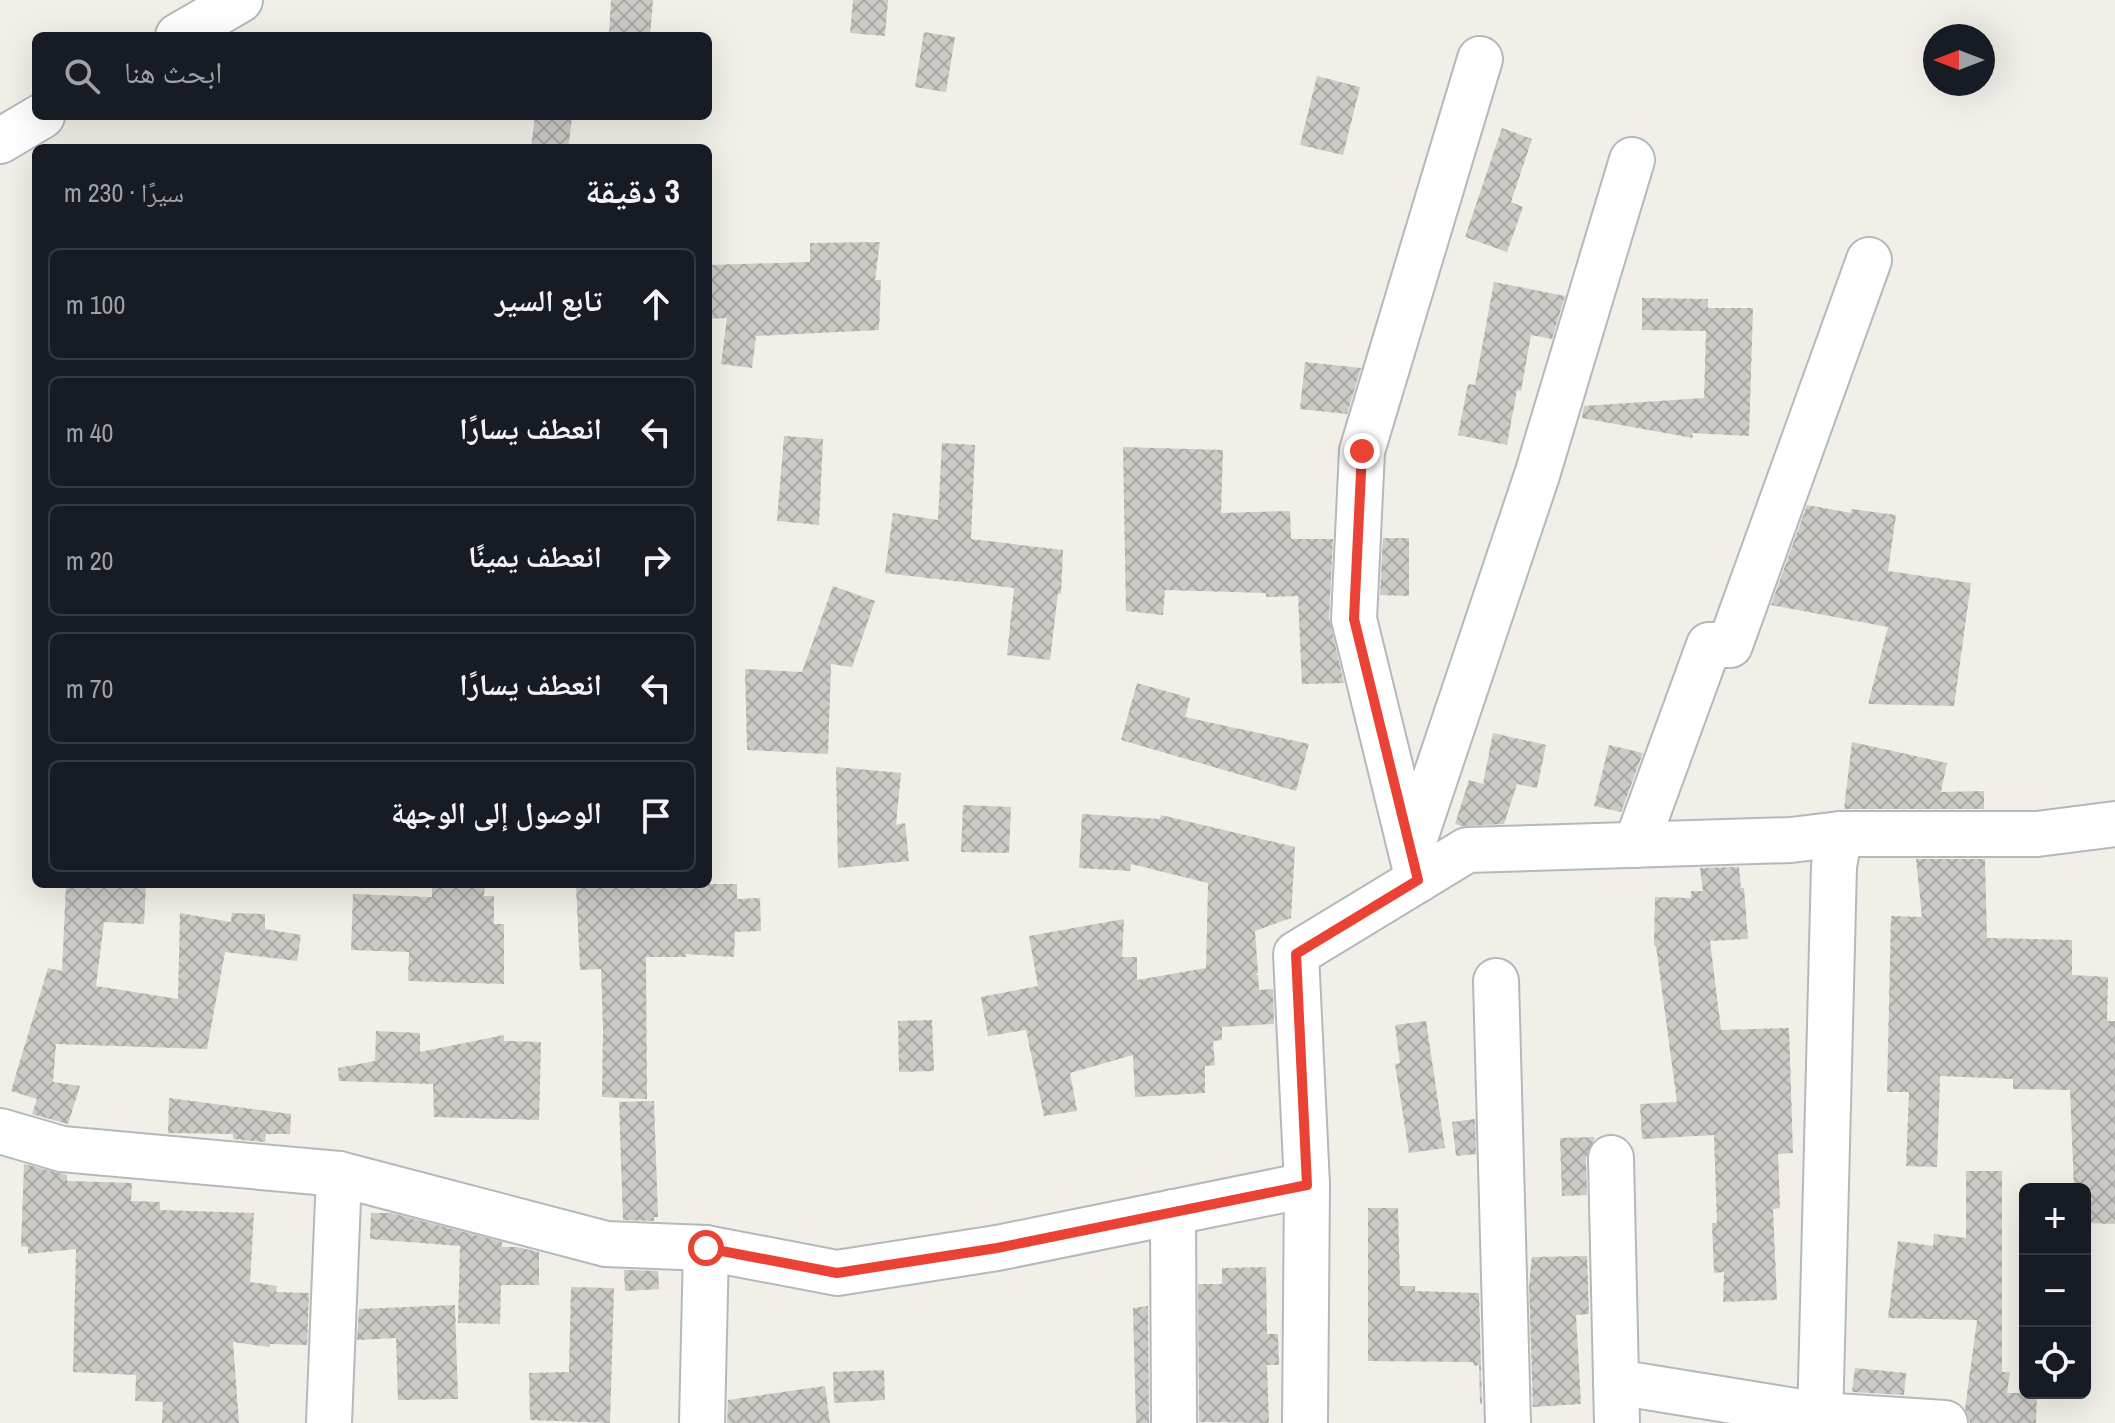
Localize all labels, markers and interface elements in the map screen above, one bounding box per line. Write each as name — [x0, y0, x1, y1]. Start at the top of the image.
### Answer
north arrow — [1923, 24, 1995, 96]
search box — [32, 32, 712, 120]
text: ابحث هنا — [124, 52, 222, 92]
icon: search — [60, 54, 104, 98]
text: 3 دقيقة — [585, 168, 680, 214]
text: سيرًا · 230 m — [64, 175, 184, 210]
text: تابع السير — [495, 280, 602, 320]
icon: ahead — [634, 282, 678, 326]
text: 100 m — [66, 287, 125, 322]
text: انعطف يسارًا — [459, 408, 602, 448]
icon: left — [634, 410, 678, 454]
text: 40 m — [66, 415, 113, 450]
route end — [1344, 433, 1380, 469]
text: انعطف يمينًا — [468, 536, 602, 576]
icon: right — [634, 538, 678, 582]
text: 20 m — [66, 543, 113, 578]
text: انعطف يسارًا — [459, 664, 602, 704]
icon: left — [634, 666, 678, 710]
text: 70 m — [66, 671, 113, 706]
text: الوصول إلى الوجهة — [391, 792, 602, 832]
icon: arrive — [634, 794, 678, 838]
map controls — [2019, 1183, 2091, 1399]
button: + — [2019, 1183, 2091, 1255]
route start — [688, 1230, 724, 1266]
button: − — [2019, 1255, 2091, 1327]
button: locate — [2019, 1327, 2091, 1399]

